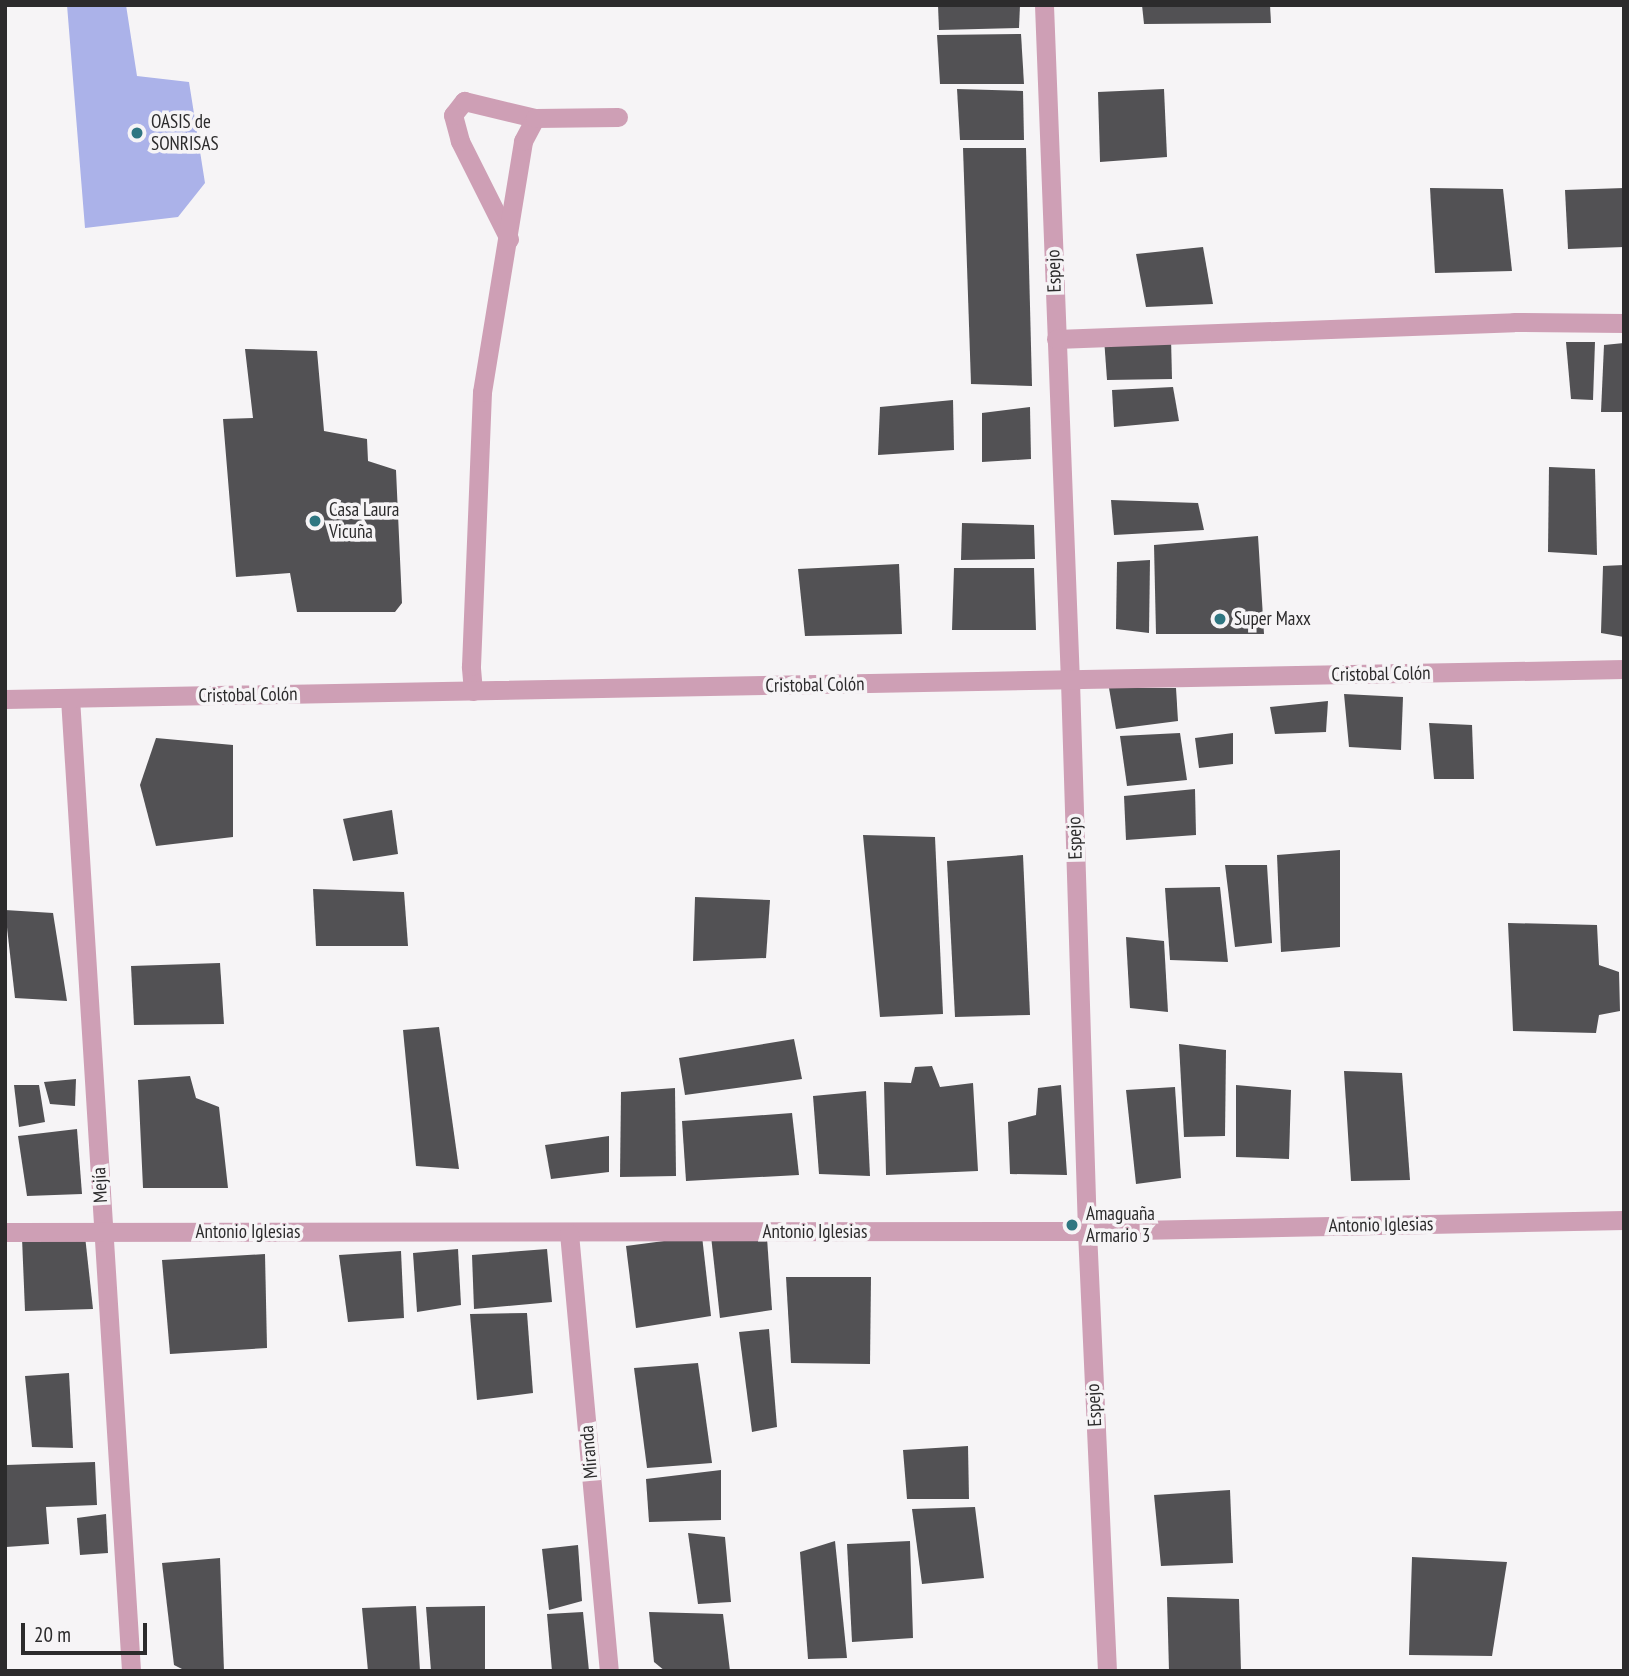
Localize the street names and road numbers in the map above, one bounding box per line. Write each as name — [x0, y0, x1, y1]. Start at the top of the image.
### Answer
street label: Espejo — [1042, 249, 1066, 293]
street label: Cristobal Colón — [1331, 662, 1431, 686]
street label: Cristobal Colón — [765, 673, 865, 697]
street label: Cristobal Colón — [198, 683, 298, 707]
street label: Espejo — [1063, 816, 1087, 860]
street label: Mejía — [88, 1167, 112, 1203]
street label: Antonio Iglesias — [1328, 1213, 1434, 1237]
street label: Antonio Iglesias — [196, 1221, 300, 1243]
street label: Antonio Iglesias — [763, 1221, 867, 1243]
street label: Espejo — [1081, 1383, 1107, 1427]
street label: Miranda — [575, 1425, 603, 1479]

